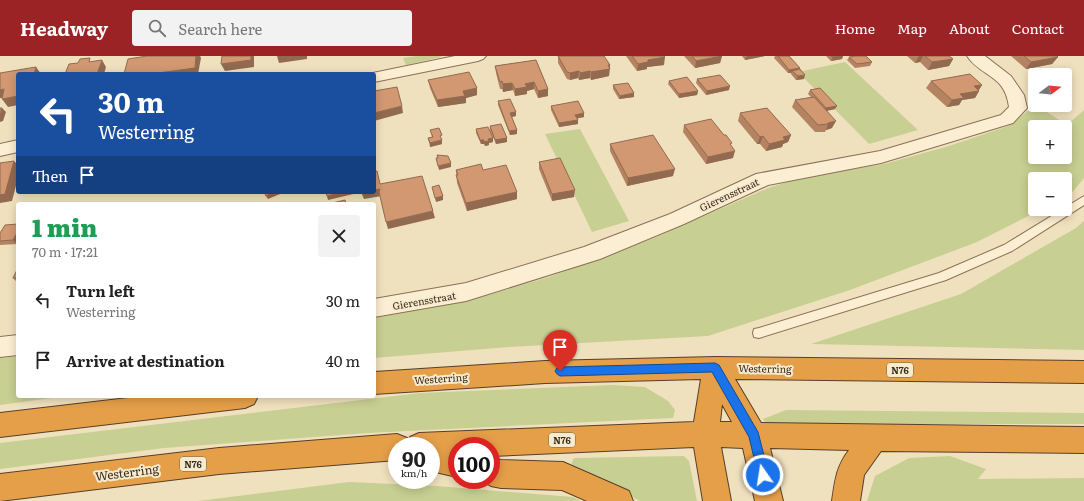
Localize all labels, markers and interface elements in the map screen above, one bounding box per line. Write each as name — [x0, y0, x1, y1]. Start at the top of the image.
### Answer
search box — [132, 10, 412, 46]
text: Headway — [20, 14, 108, 42]
icon: search — [146, 17, 168, 39]
text: Search here — [178, 17, 262, 40]
text: Home — [835, 18, 875, 38]
text: Map — [897, 18, 927, 38]
text: About — [949, 18, 990, 38]
text: Contact — [1012, 18, 1064, 38]
north arrow — [1028, 68, 1072, 112]
map controls — [1028, 68, 1072, 216]
text: 30 m — [98, 80, 164, 122]
icon: left — [32, 88, 84, 140]
text: Westerring — [98, 118, 194, 145]
button: + — [1028, 120, 1072, 164]
text: Then — [32, 164, 68, 187]
icon: arrive — [76, 164, 98, 186]
button: − — [1028, 172, 1072, 216]
street label: Gierensstraat — [697, 174, 761, 214]
text: 1 min — [32, 209, 97, 244]
button: close — [318, 215, 360, 257]
text: 70 m · 17:21 — [32, 242, 98, 261]
text: Turn left — [66, 279, 135, 302]
street label: Gierensstraat — [391, 287, 457, 313]
icon: left — [32, 289, 54, 311]
text: 30 m — [326, 289, 360, 312]
text: Westerring — [66, 302, 136, 321]
pin — [543, 330, 577, 371]
icon: arrive — [549, 336, 571, 358]
icon: arrive — [32, 349, 54, 371]
text: Arrive at destination — [66, 349, 225, 372]
text: 40 m — [326, 349, 360, 372]
street label: Westerring — [738, 360, 792, 376]
road number: N76 — [887, 363, 913, 377]
street label: Westerring — [414, 369, 469, 387]
road number: N76 — [549, 433, 575, 447]
speed limit sign: 100 — [448, 437, 500, 489]
text: 90 — [402, 443, 426, 473]
position arrow — [742, 454, 784, 496]
road number: N76 — [180, 457, 206, 471]
street label: Westerring — [94, 459, 160, 485]
text: km/h — [401, 465, 427, 480]

